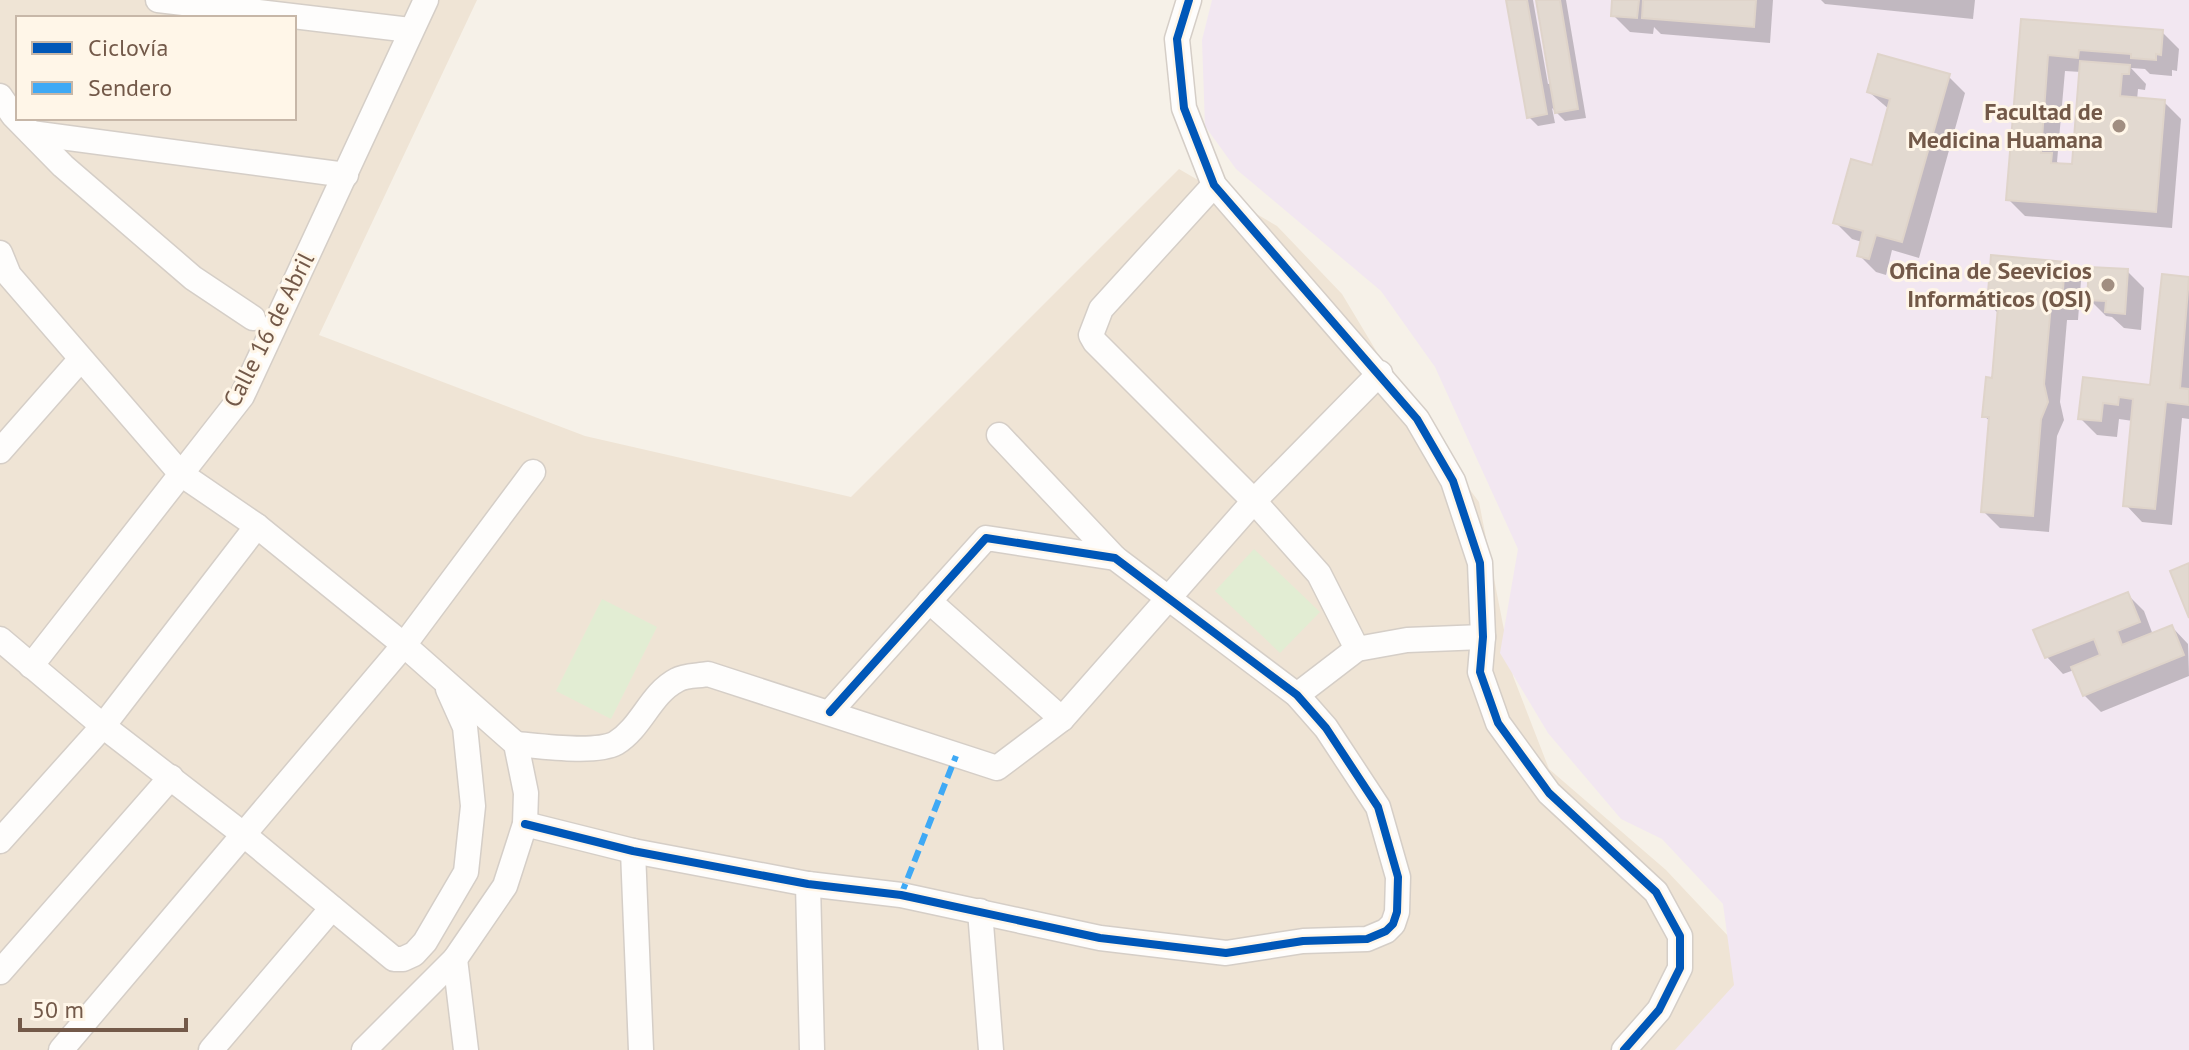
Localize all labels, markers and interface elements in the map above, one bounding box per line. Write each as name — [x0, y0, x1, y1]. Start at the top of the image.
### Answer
legend — [16, 16, 296, 120]
text: Ciclovía — [88, 32, 168, 63]
text: Sendero — [88, 72, 172, 103]
place label: Facultad de Medicina Huamana — [1908, 96, 2103, 155]
marker: Facultad de Medicina Huamana — [2110, 117, 2128, 135]
street label: Calle 16 de Abril — [216, 247, 321, 412]
place label: Oficina de Seevicios Informáticos (OSI) — [1889, 255, 2092, 314]
marker: Oficina de Seevicios Informáticos (OSI) — [2099, 276, 2117, 294]
scale bar — [20, 982, 186, 1032]
text: 50 m — [32, 994, 84, 1025]

